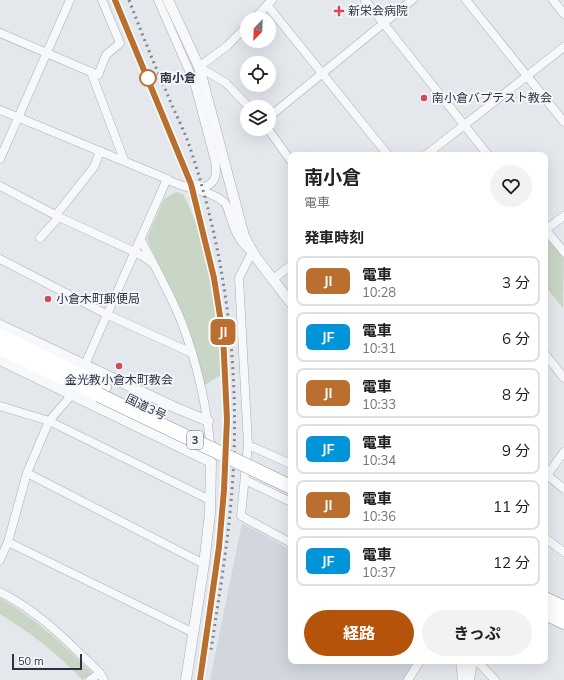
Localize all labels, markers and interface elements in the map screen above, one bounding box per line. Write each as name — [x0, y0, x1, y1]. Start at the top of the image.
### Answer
place label: 新栄会病院 — [348, 3, 408, 18]
marker: 新栄会病院 — [333, 5, 345, 17]
north arrow — [240, 12, 276, 48]
map controls — [240, 12, 276, 136]
button: locate — [240, 56, 276, 92]
marker: 南小倉 — [139, 69, 157, 87]
place label: 南小倉 — [160, 70, 196, 85]
place label: 南小倉バプテスト教会 — [432, 90, 552, 105]
marker: 南小倉バプテスト教会 — [419, 93, 429, 103]
button: layers — [240, 100, 276, 136]
text: 南小倉 — [304, 165, 361, 189]
button: heart — [490, 165, 532, 207]
text: 電車 — [304, 194, 330, 210]
text: 発車時刻 — [304, 228, 364, 247]
text: 電車 — [362, 265, 392, 284]
text: JI — [323, 272, 333, 290]
text: 3 分 — [502, 273, 530, 292]
text: 10:28 — [362, 284, 396, 300]
place label: 小倉木町郵便局 — [56, 291, 140, 306]
marker: 小倉木町郵便局 — [43, 294, 53, 304]
line badge: JI — [205, 319, 241, 345]
text: 電車 — [362, 321, 392, 340]
text: JI — [218, 323, 228, 341]
text: JF — [321, 328, 335, 346]
text: 6 分 — [502, 329, 530, 348]
text: 10:31 — [362, 340, 396, 356]
marker: 金光教小倉木町教会 — [114, 361, 124, 371]
place label: 金光教小倉木町教会 — [65, 372, 173, 387]
text: 電車 — [362, 377, 392, 396]
text: JI — [323, 384, 333, 402]
text: 8 分 — [502, 385, 530, 404]
street label: 国道3号 — [124, 390, 169, 423]
text: 10:33 — [362, 396, 396, 412]
road number: 3 — [187, 431, 203, 449]
text: 電車 — [362, 433, 392, 452]
text: JF — [321, 440, 335, 458]
text: 9 分 — [502, 441, 530, 460]
text: 10:34 — [362, 452, 396, 468]
text: 電車 — [362, 489, 392, 508]
text: JI — [323, 496, 333, 514]
text: 11 分 — [493, 497, 530, 516]
text: 10:36 — [362, 508, 396, 524]
text: 電車 — [362, 545, 392, 564]
text: JF — [321, 552, 335, 570]
text: 12 分 — [493, 553, 530, 572]
text: 10:37 — [362, 564, 396, 580]
button: 経路 — [304, 610, 414, 656]
button: きっぷ — [422, 610, 532, 656]
scale bar — [12, 652, 82, 671]
text: 50 m — [18, 654, 44, 668]

